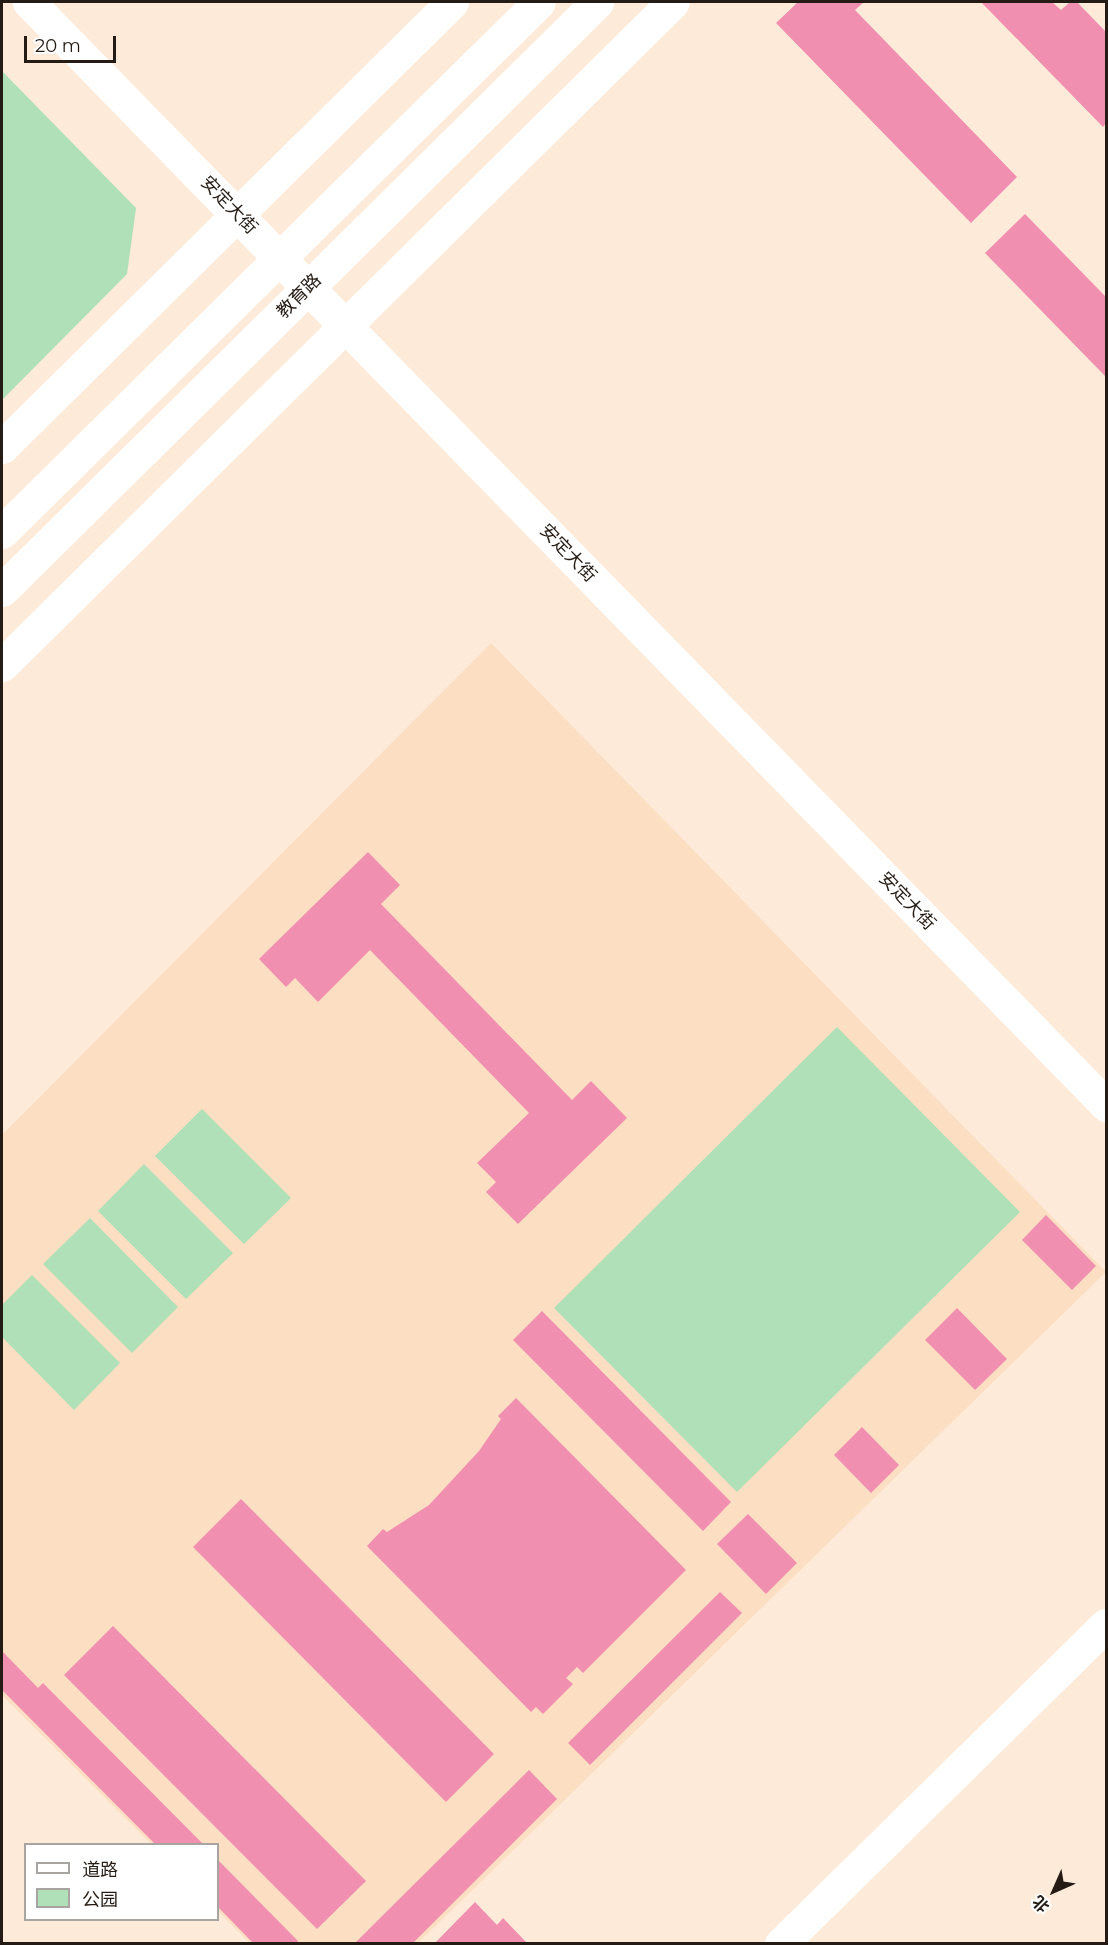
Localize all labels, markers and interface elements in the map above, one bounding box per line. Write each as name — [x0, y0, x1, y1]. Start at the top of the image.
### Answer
scale bar — [27, 24, 118, 62]
text: 20 m — [35, 35, 81, 57]
street label: 安定大街 — [196, 172, 262, 238]
street label: 教育路 — [272, 269, 326, 323]
street label: 安定大街 — [535, 520, 601, 586]
street label: 安定大街 — [874, 868, 940, 934]
legend — [24, 1843, 219, 1921]
text: 道路 — [82, 1859, 118, 1881]
north arrow — [1024, 1861, 1084, 1921]
text: 公园 — [82, 1889, 118, 1911]
text: 北 — [1029, 1892, 1053, 1916]

